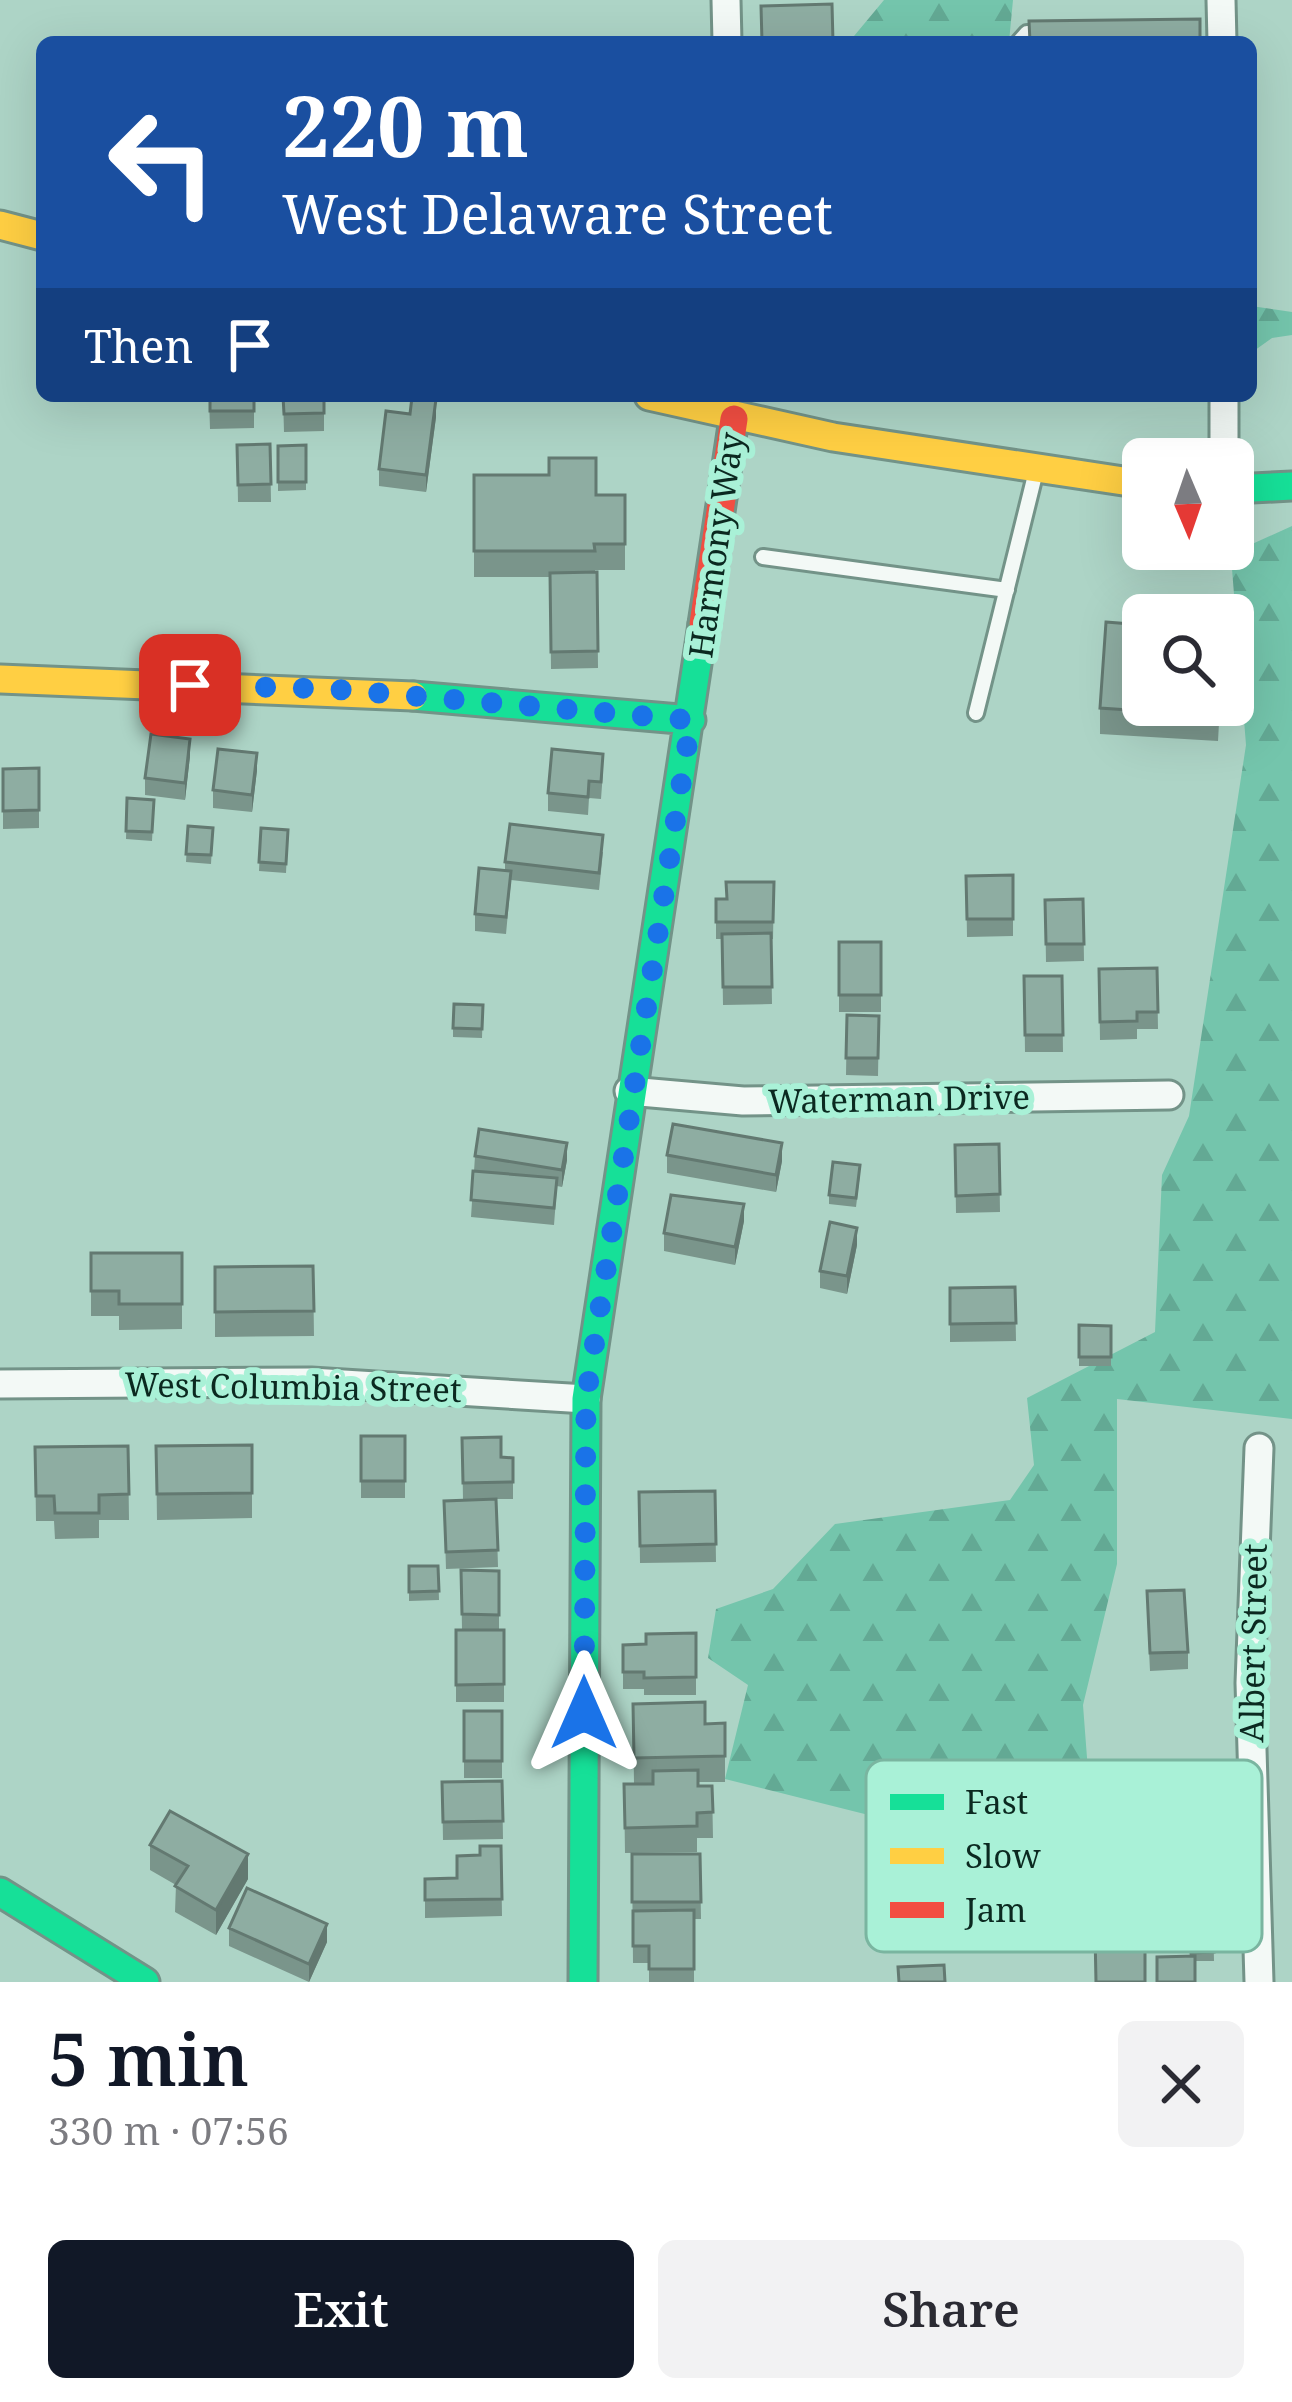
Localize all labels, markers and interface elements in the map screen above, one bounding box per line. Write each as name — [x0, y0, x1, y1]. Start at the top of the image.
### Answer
text: 220 m — [282, 67, 529, 182]
icon: left — [84, 84, 240, 240]
text: West Delaware Street — [282, 176, 833, 250]
icon: arrive — [217, 312, 283, 378]
text: Then — [84, 315, 193, 376]
street label: Harmony Way — [677, 429, 754, 661]
north arrow — [1122, 438, 1254, 570]
map controls — [1122, 438, 1254, 726]
button: search — [1122, 594, 1254, 726]
pin — [139, 634, 241, 736]
icon: arrive — [157, 652, 223, 718]
street label: Waterman Drive — [768, 1074, 1030, 1123]
street label: West Columbia Street — [124, 1361, 462, 1412]
street label: Albert Street — [1228, 1543, 1277, 1743]
position arrow — [521, 1650, 647, 1776]
legend — [866, 1760, 1262, 1952]
text: Fast — [965, 1779, 1028, 1824]
text: Slow — [965, 1833, 1041, 1878]
text: Jam — [964, 1887, 1027, 1932]
text: 5 min — [48, 2009, 249, 2107]
button: close — [1118, 2021, 1244, 2147]
text: 330 m · 07:56 — [48, 2103, 289, 2156]
button: Exit — [48, 2240, 634, 2378]
button: Share — [658, 2240, 1244, 2378]

